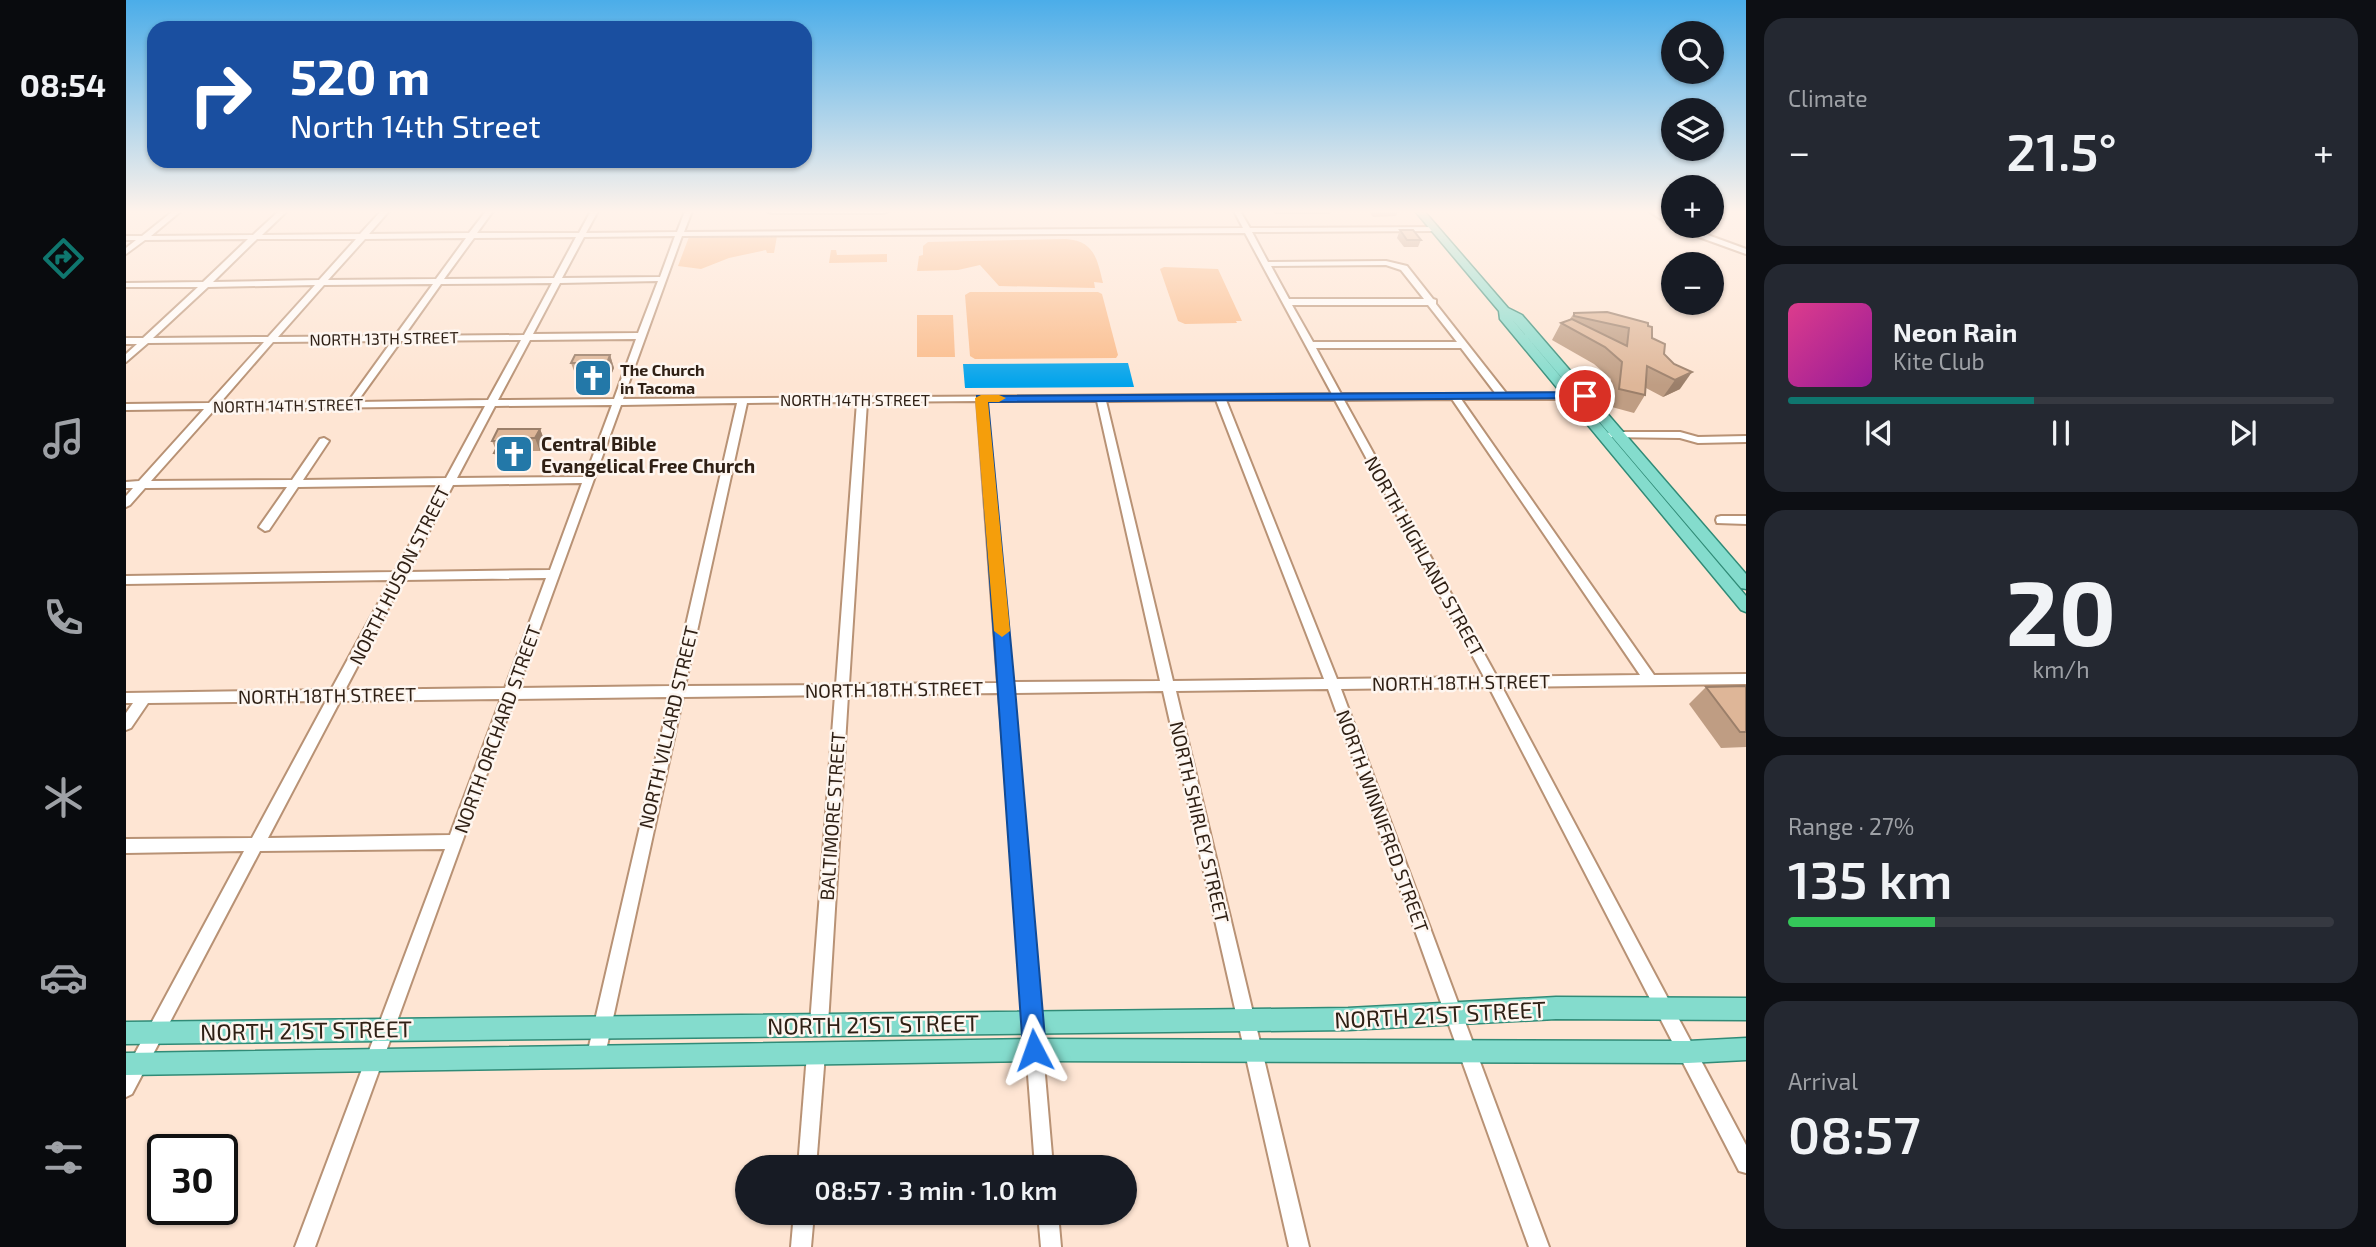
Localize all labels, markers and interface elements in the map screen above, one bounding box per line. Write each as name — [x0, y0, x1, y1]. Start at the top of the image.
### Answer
map controls — [1661, 21, 1724, 315]
button: search — [1661, 21, 1724, 84]
text: 520 m — [290, 46, 430, 105]
icon: right — [175, 49, 266, 140]
text: 08:54 — [20, 65, 106, 103]
text: Climate — [1788, 84, 1868, 112]
button: layers — [1661, 98, 1724, 161]
text: North 14th Street — [290, 106, 541, 144]
text: 21.5° — [2006, 119, 2117, 181]
text: − — [1788, 128, 1810, 174]
text: + — [2313, 128, 2334, 174]
button: + — [1661, 175, 1724, 238]
icon: directions — [39, 234, 88, 283]
button: − — [1661, 252, 1724, 315]
text: Neon Rain — [1893, 316, 2017, 347]
street label: NORTH 13TH STREET — [309, 327, 459, 349]
text: Kite Club — [1893, 347, 1985, 375]
church icon: The Church in Tacoma — [572, 357, 614, 399]
place label: The Church in Tacoma — [620, 360, 705, 397]
pin — [1555, 366, 1615, 426]
icon: arrive — [1566, 377, 1604, 415]
street label: NORTH 14TH STREET — [780, 390, 930, 409]
street label: NORTH 14TH STREET — [213, 394, 363, 416]
icon: music — [39, 414, 88, 463]
icon: previous — [1860, 414, 1898, 452]
icon: pause — [2042, 414, 2080, 452]
icon: next — [2224, 414, 2262, 452]
place label: Central Bible Evangelical Free Church — [541, 432, 755, 477]
church icon: Central Bible Evangelical Free Church — [493, 433, 535, 475]
street label: NORTH HIGHLAND STREET — [1360, 452, 1490, 660]
street label: NORTH HUSON STREET — [344, 482, 454, 668]
text: 20 — [2006, 555, 2116, 664]
icon: phone — [39, 593, 88, 642]
street label: NORTH ORCHARD STREET — [449, 622, 545, 836]
street label: NORTH VILLARD STREET — [633, 623, 703, 831]
text: km/h — [2032, 655, 2090, 683]
street label: NORTH 18TH STREET — [1372, 669, 1550, 695]
street label: NORTH 18TH STREET — [805, 676, 983, 702]
street label: NORTH 18TH STREET — [238, 682, 416, 708]
street label: NORTH WINNIFRED STREET — [1332, 706, 1434, 936]
street label: NORTH SHIRLEY STREET — [1166, 719, 1234, 925]
street label: BALTIMORE STREET — [815, 731, 849, 901]
icon: climate — [39, 773, 88, 822]
text: Range · 27% — [1788, 812, 1914, 840]
text: 135 km — [1788, 847, 1952, 909]
icon: car — [39, 953, 88, 1002]
street label: NORTH 21ST STREET — [1333, 994, 1547, 1034]
street label: NORTH 21ST STREET — [767, 1008, 979, 1040]
position arrow — [997, 1013, 1071, 1087]
street label: NORTH 21ST STREET — [200, 1014, 412, 1046]
text: Arrival — [1788, 1067, 1858, 1095]
text: 08:57 — [1788, 1102, 1921, 1164]
icon: filters — [39, 1133, 88, 1182]
speed limit sign: 30 — [147, 1134, 238, 1225]
text: 08:57 · 3 min · 1.0 km — [815, 1174, 1057, 1205]

